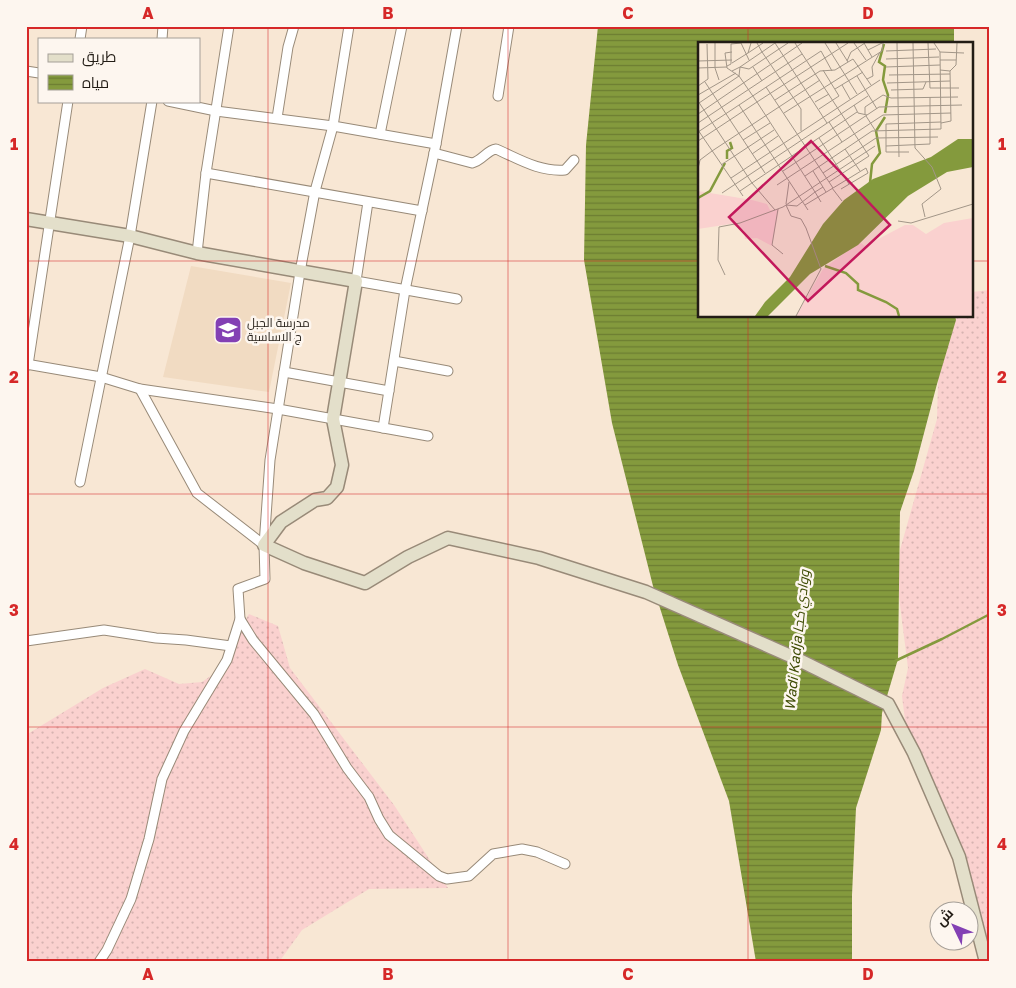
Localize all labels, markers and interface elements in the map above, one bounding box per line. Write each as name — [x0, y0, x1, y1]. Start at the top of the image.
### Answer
text: A — [142, 3, 154, 23]
text: B — [382, 3, 394, 23]
text: C — [622, 3, 634, 23]
text: D — [862, 3, 874, 23]
legend — [38, 38, 200, 102]
inset map — [698, 42, 974, 318]
text: طريق — [82, 47, 116, 67]
text: مياه — [82, 73, 109, 91]
text: 1 — [10, 134, 18, 154]
text: 1 — [998, 134, 1006, 154]
school or university icon: مدرسة الجبل ج الاساسية — [213, 315, 243, 345]
place label: مدرسة الجبل ج الاساسية — [247, 315, 310, 345]
text: 2 — [9, 367, 19, 387]
text: 2 — [997, 367, 1007, 387]
water label: Wadi Kadja ووادي كجا — [781, 568, 816, 711]
text: 3 — [9, 600, 19, 620]
text: 3 — [997, 600, 1007, 620]
text: 4 — [9, 834, 19, 854]
text: 4 — [997, 834, 1007, 854]
north arrow — [928, 900, 978, 950]
text: ش — [932, 904, 957, 930]
text: A — [142, 964, 154, 984]
text: B — [382, 964, 394, 984]
text: C — [622, 964, 634, 984]
text: D — [862, 964, 874, 984]

